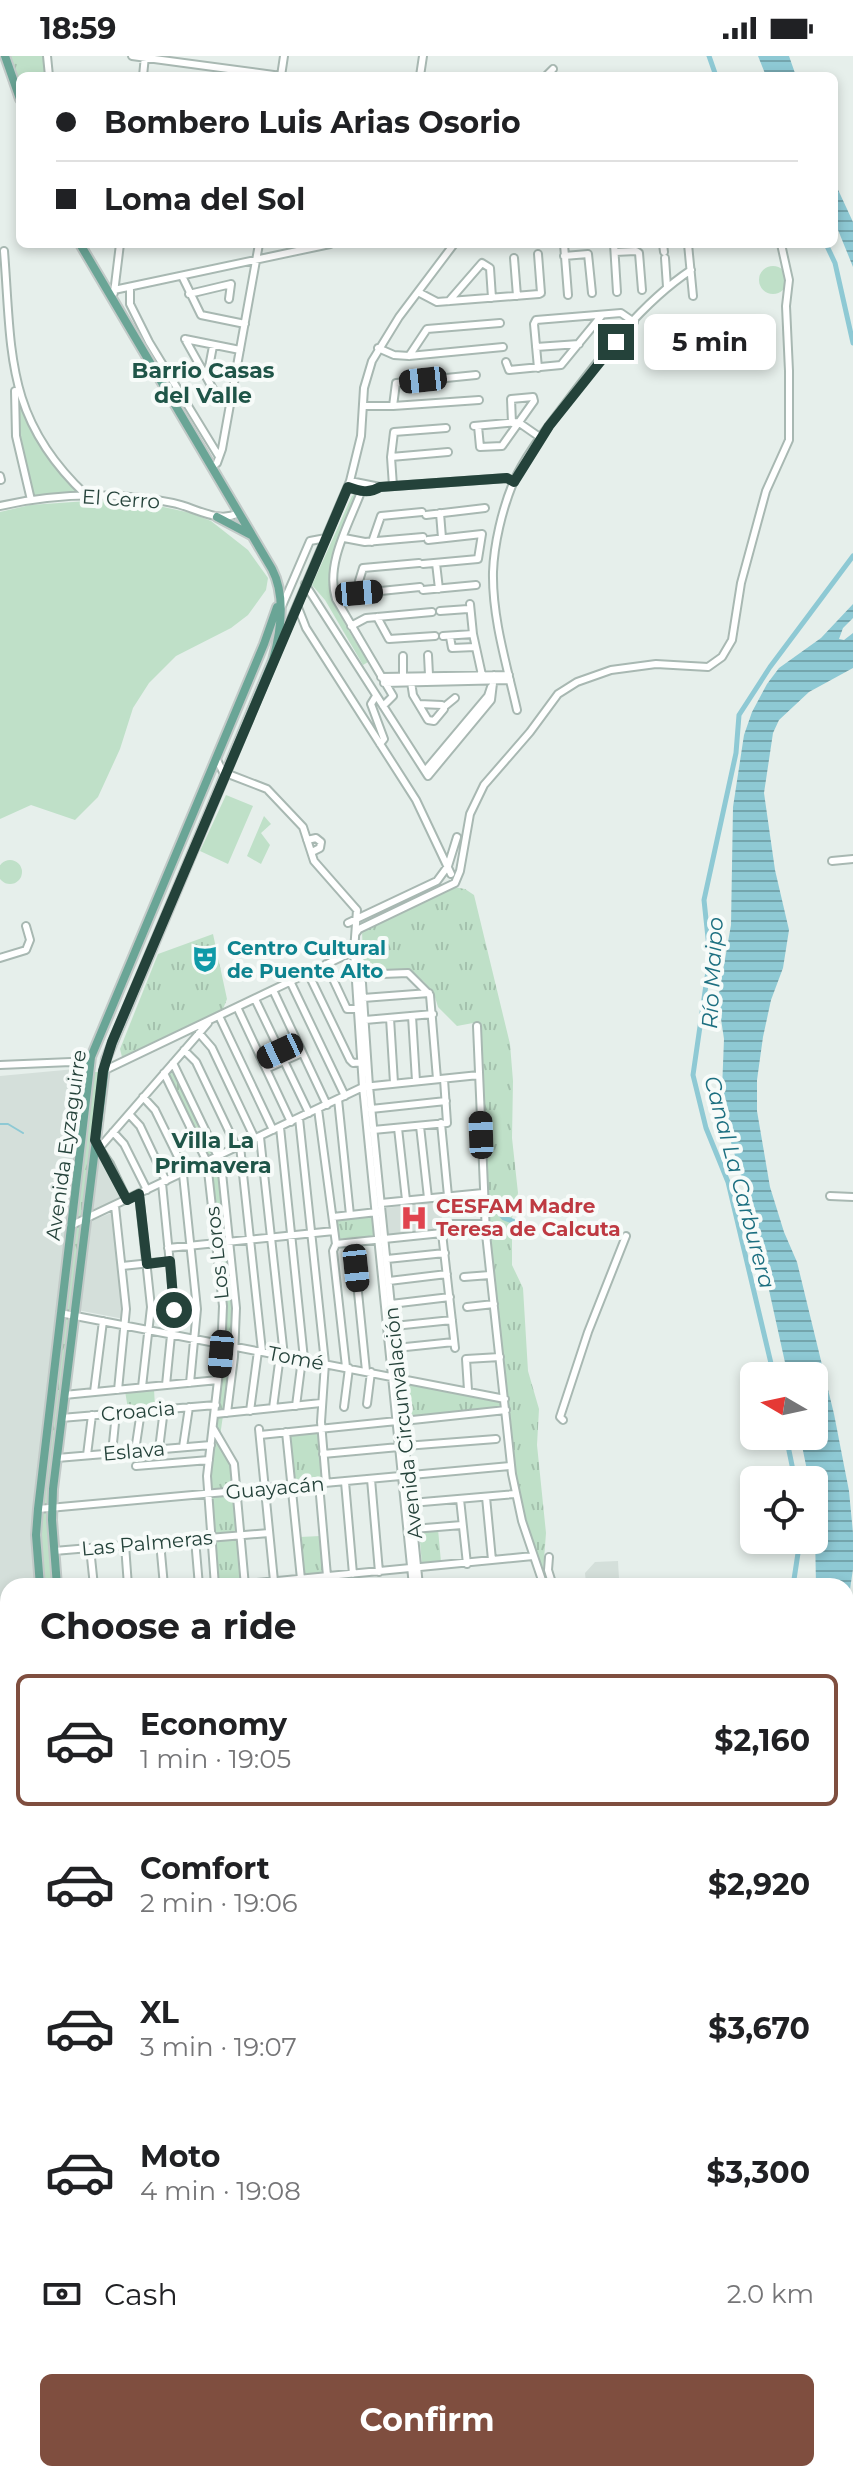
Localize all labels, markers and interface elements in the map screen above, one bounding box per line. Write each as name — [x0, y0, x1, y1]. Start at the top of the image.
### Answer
text: 18:59 — [40, 10, 116, 47]
text: Bombero Luis Arias Osorio — [104, 104, 521, 141]
text: Loma del Sol — [104, 181, 305, 218]
callout: 5 min — [644, 314, 776, 370]
route end — [598, 324, 634, 360]
text: 5 min — [672, 326, 748, 358]
district label: Barrio Casas del Valle — [132, 357, 275, 409]
car — [398, 366, 448, 394]
street label: El Cerro — [81, 484, 161, 514]
car — [334, 579, 384, 607]
water label: Río Maipo — [696, 916, 729, 1030]
place label: Centro Cultural de Puente Alto — [227, 936, 386, 983]
theatre icon: Centro Cultural de Puente Alto — [190, 944, 220, 974]
car — [253, 1030, 307, 1072]
street label: Avenida Eyzaguirre — [41, 1048, 91, 1242]
water label: Canal La Carburera — [698, 1073, 781, 1291]
car — [468, 1111, 494, 1159]
district label: Villa La Primavera — [154, 1127, 272, 1179]
place label: CESFAM Madre Teresa de Calcuta — [436, 1194, 621, 1241]
hospital icon: CESFAM Madre Teresa de Calcuta — [399, 1203, 429, 1233]
street label: Los Loros — [200, 1205, 234, 1301]
car — [342, 1243, 370, 1293]
route start — [156, 1292, 192, 1328]
street label: Avenida Circunvalación — [379, 1306, 427, 1540]
car — [207, 1329, 235, 1379]
street label: Tomé — [266, 1341, 326, 1375]
north arrow — [740, 1362, 828, 1450]
map controls — [740, 1362, 828, 1554]
street label: Croacia — [100, 1396, 176, 1426]
street label: Eslava — [102, 1436, 166, 1466]
button: locate — [740, 1466, 828, 1554]
street label: Guayacán — [225, 1472, 325, 1504]
street label: Las Palmeras — [80, 1525, 214, 1561]
text: Choose a ride — [40, 1604, 297, 1648]
icon: car — [44, 1704, 116, 1776]
text: Economy — [140, 1706, 287, 1743]
text: $2,160 — [714, 1722, 810, 1759]
text: 1 min · 19:05 — [140, 1743, 291, 1775]
icon: car — [44, 1848, 116, 1920]
text: Comfort — [140, 1850, 270, 1887]
text: $2,920 — [708, 1866, 810, 1903]
text: 2 min · 19:06 — [140, 1887, 298, 1919]
icon: car — [44, 1992, 116, 2064]
text: XL — [140, 1994, 179, 2031]
text: $3,670 — [708, 2010, 810, 2047]
text: 3 min · 19:07 — [140, 2031, 297, 2063]
icon: car — [44, 2136, 116, 2208]
text: Moto — [140, 2138, 221, 2175]
text: $3,300 — [707, 2154, 810, 2191]
text: 4 min · 19:08 — [140, 2175, 301, 2207]
icon: cash — [40, 2272, 84, 2316]
text: Cash — [104, 2276, 178, 2313]
text: 2.0 km — [727, 2278, 814, 2310]
button: Confirm — [40, 2374, 814, 2466]

